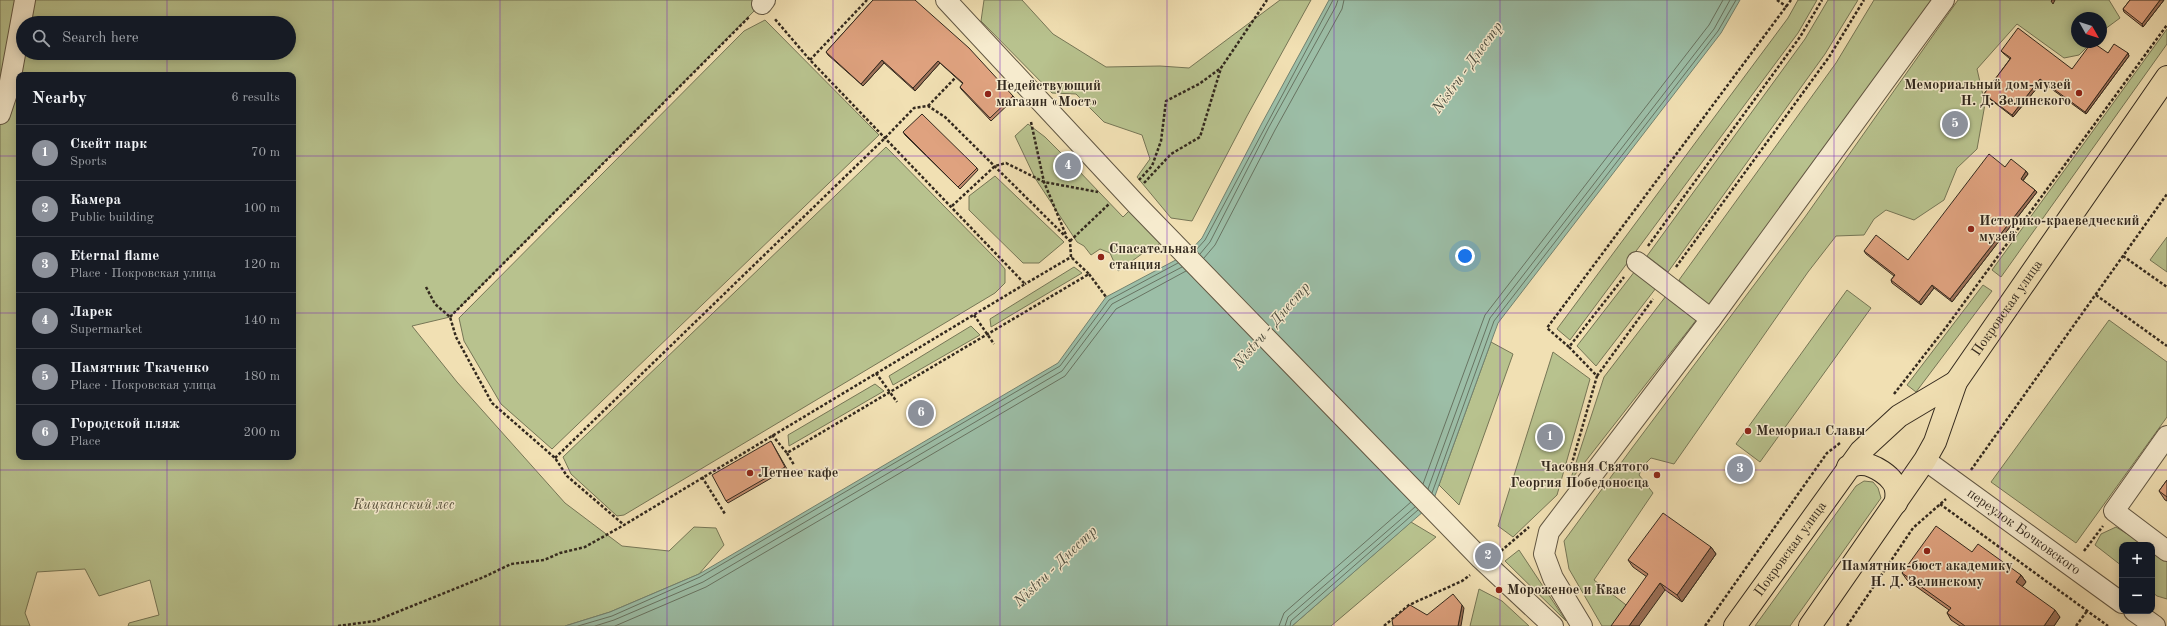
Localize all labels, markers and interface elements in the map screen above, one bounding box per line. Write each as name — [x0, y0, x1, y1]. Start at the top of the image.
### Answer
north arrow — [2071, 12, 2107, 48]
search box — [16, 16, 296, 60]
water label: Nistru - Днестр — [1429, 19, 1506, 117]
icon: search — [30, 27, 52, 49]
text: Search here — [62, 31, 139, 46]
place label: Мемориальный дом-музей Н. Д. Зелинского — [1904, 78, 2071, 108]
place label: Недействующий магазин «Мост» — [996, 79, 1101, 109]
marker: Мемориальный дом-музей Н. Д. Зелинского — [2074, 88, 2084, 98]
marker: Недействующий магазин «Мост» — [983, 89, 993, 99]
text: Nearby — [32, 90, 87, 107]
text: 6 results — [231, 91, 280, 104]
pin: 5 — [1942, 109, 1968, 139]
text: Скейт парк — [70, 137, 147, 152]
text: 1 — [41, 146, 49, 159]
text: 70 m — [251, 146, 280, 159]
pin: 4 — [1055, 151, 1081, 181]
text: Sports — [70, 155, 107, 168]
text: Камера — [70, 193, 121, 208]
text: 2 — [41, 202, 49, 215]
text: 100 m — [243, 202, 280, 215]
text: Public building — [70, 211, 154, 224]
place label: Историко-краеведческий музей — [1979, 214, 2140, 244]
marker: Историко-краеведческий музей — [1966, 224, 1976, 234]
place label: Спасательная станция — [1109, 242, 1197, 272]
your location — [1455, 246, 1475, 266]
text: Eternal flame — [70, 249, 159, 264]
marker: Спасательная станция — [1096, 252, 1106, 262]
text: 3 — [41, 258, 49, 271]
text: 120 m — [243, 258, 280, 271]
street label: Покровская улица — [1969, 258, 2045, 359]
text: Place · Покровская улица — [70, 267, 216, 280]
water label: Nistru - Днестр — [1230, 280, 1314, 373]
text: Ларек — [70, 305, 112, 320]
text: 4 — [41, 314, 49, 327]
text: 140 m — [243, 314, 280, 327]
text: Supermarket — [70, 323, 142, 336]
text: Памятник Ткаченко — [70, 361, 209, 376]
text: 5 — [41, 370, 49, 383]
text: 180 m — [243, 370, 280, 383]
text: Place · Покровская улица — [70, 379, 216, 392]
pin: 6 — [908, 398, 934, 428]
text: Городской пляж — [70, 417, 180, 432]
pin: 1 — [1537, 422, 1563, 452]
place label: Мемориал Славы — [1756, 424, 1866, 438]
text: 6 — [41, 426, 49, 439]
text: 200 m — [243, 426, 280, 439]
marker: Мемориал Славы — [1743, 426, 1753, 436]
text: Place — [70, 435, 100, 448]
pin: 3 — [1727, 454, 1753, 484]
place label: Часовня Святого Георгия Победоносца — [1510, 460, 1649, 490]
place label: Летнее кафе — [758, 466, 838, 481]
marker: Летнее кафе — [745, 468, 755, 478]
marker: Часовня Святого Георгия Победоносца — [1652, 470, 1662, 480]
street label: переулок Бочковского — [1964, 486, 2083, 577]
park label: Кицканский лес — [352, 498, 455, 513]
street label: Покровская улица — [1752, 499, 1829, 599]
water label: Nistru - Днестр — [1011, 524, 1101, 611]
pin: 2 — [1475, 541, 1501, 571]
map controls — [2119, 542, 2155, 614]
button: + — [2119, 542, 2155, 578]
marker: Памятник-бюст академику Н. Д. Зелинскому — [1922, 546, 1932, 556]
place label: Памятник-бюст академику Н. Д. Зелинскому — [1841, 559, 2013, 589]
button: − — [2119, 578, 2155, 614]
place label: Мороженое и Квас — [1507, 583, 1626, 597]
marker: Мороженое и Квас — [1494, 585, 1504, 595]

